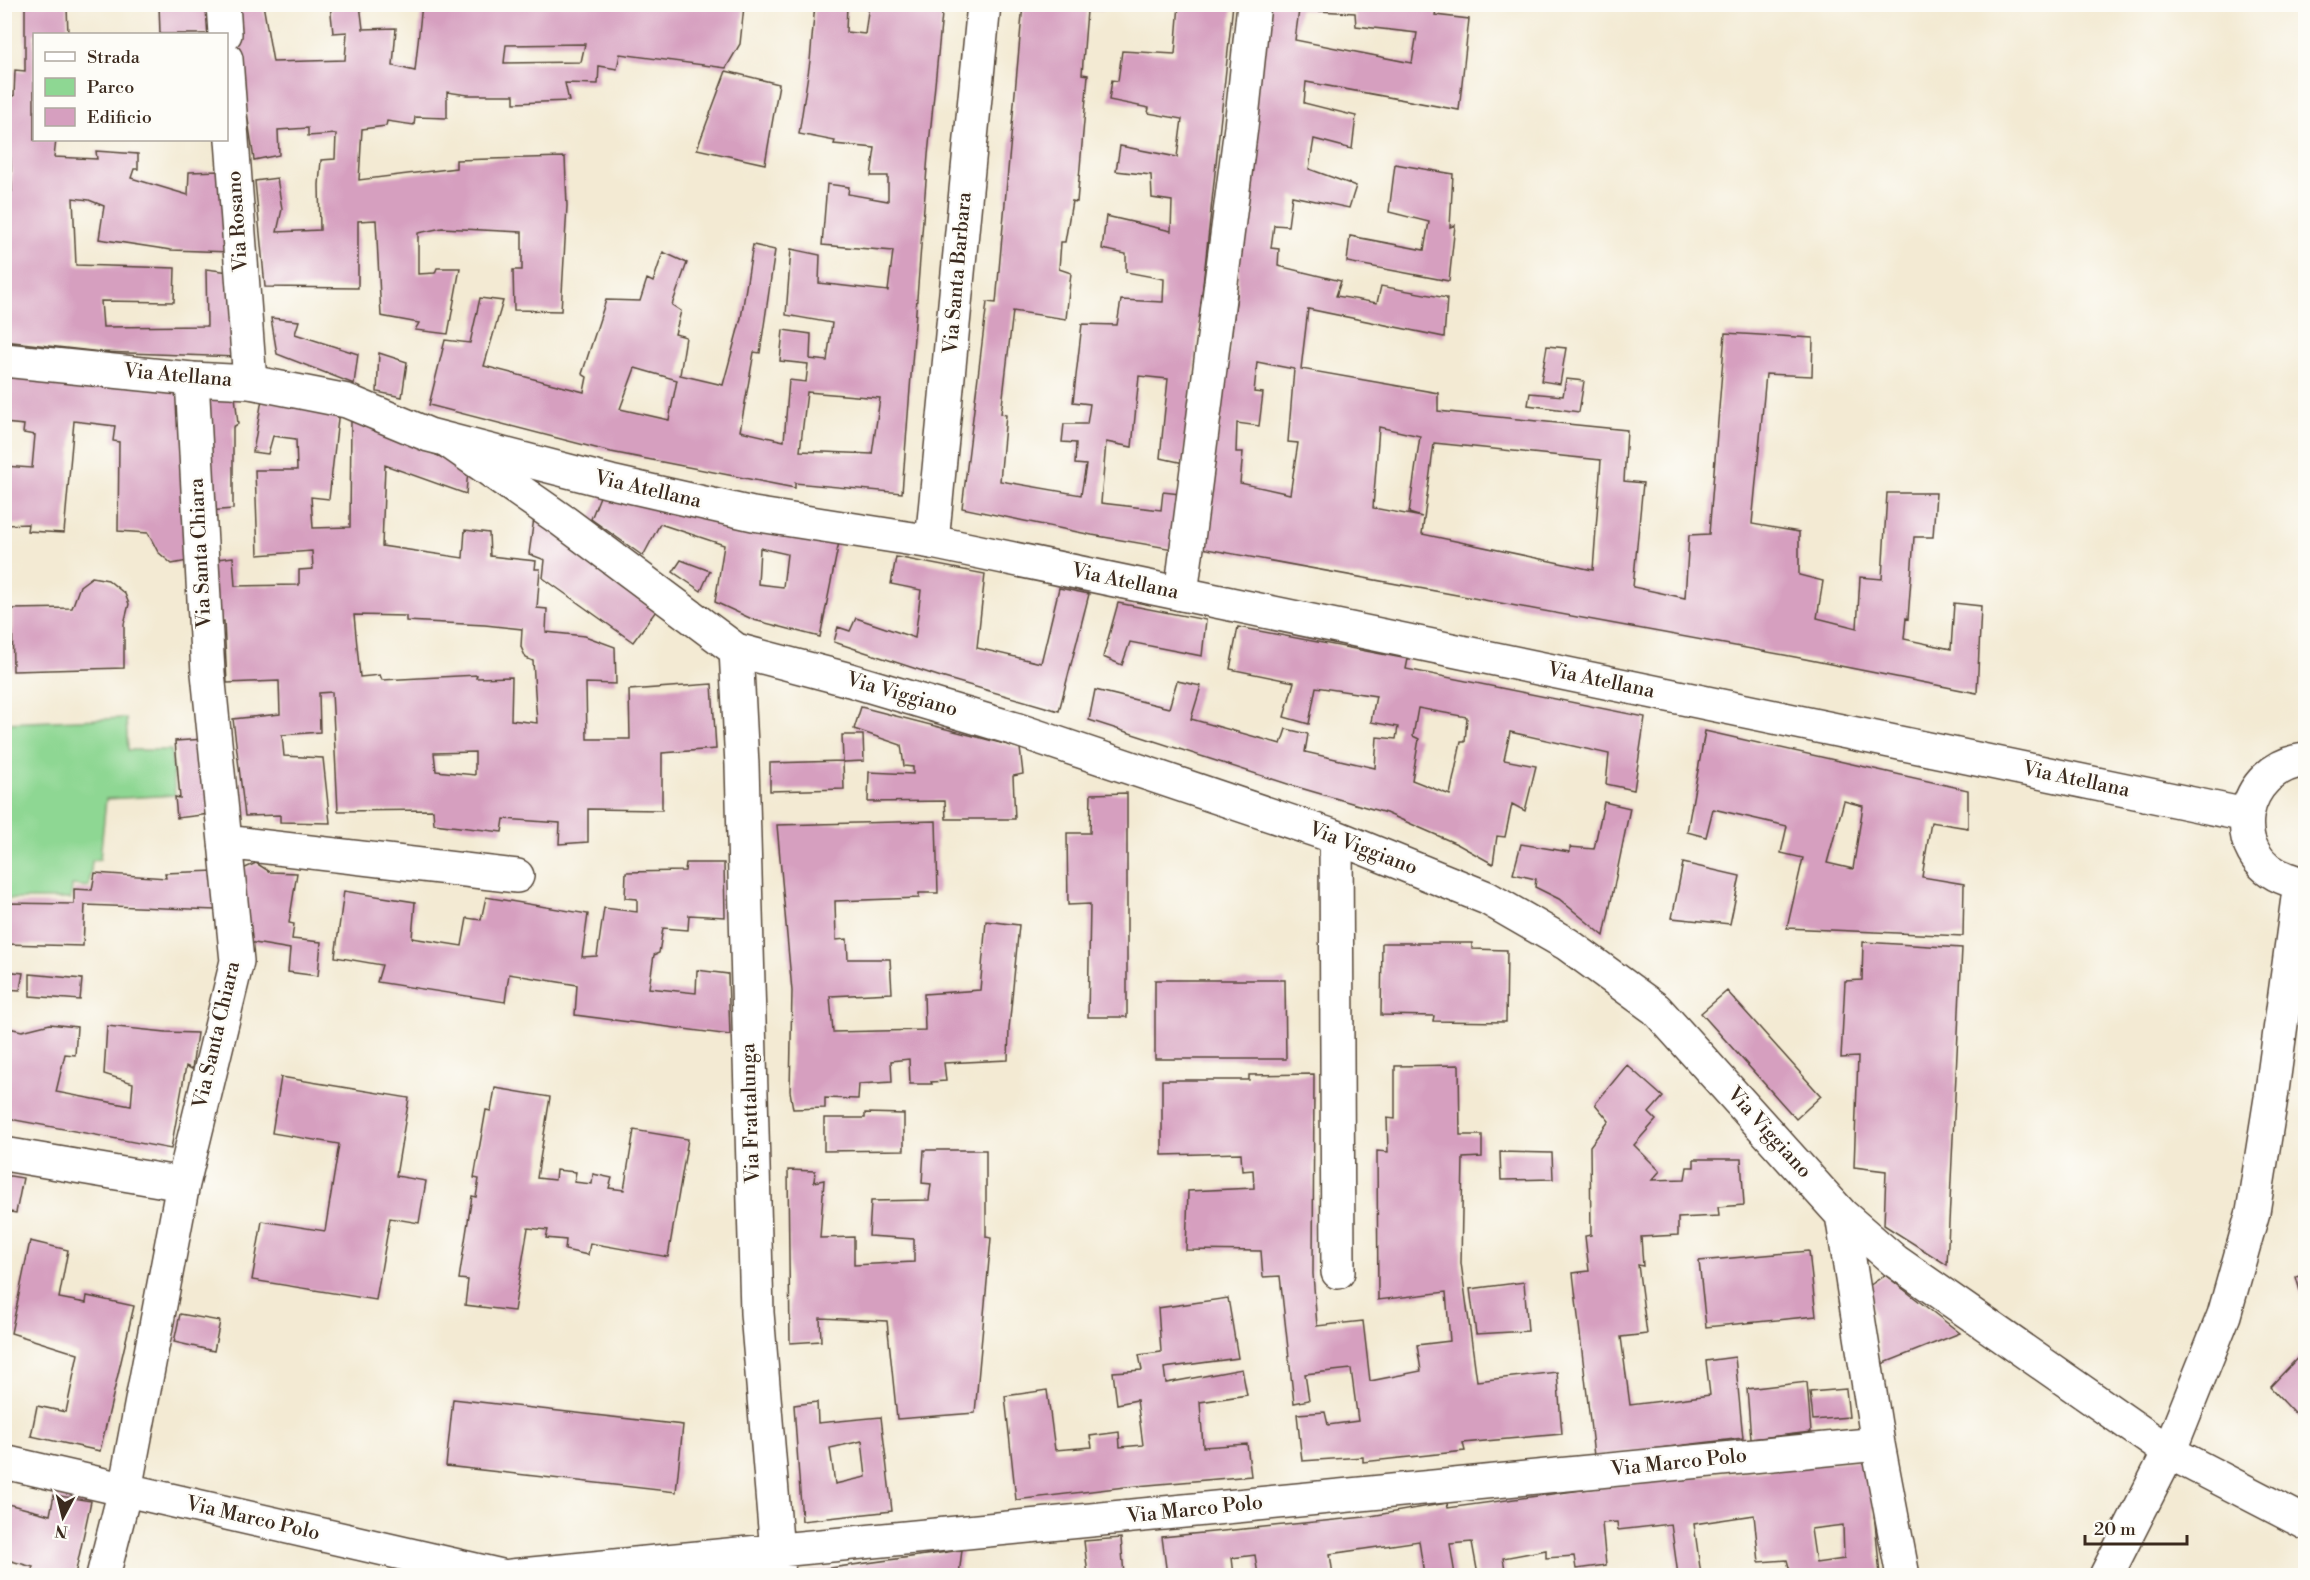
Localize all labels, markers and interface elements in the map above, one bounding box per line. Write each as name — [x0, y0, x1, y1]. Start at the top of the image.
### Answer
legend — [33, 33, 228, 141]
text: Strada — [87, 46, 141, 69]
text: Parco — [87, 76, 134, 99]
text: Edificio — [87, 106, 152, 129]
street label: Via Rosano — [222, 170, 254, 273]
street label: Via Santa Barbara — [938, 190, 978, 356]
street label: Via Atellana — [122, 359, 234, 393]
street label: Via Atellana — [591, 465, 705, 515]
street label: Via Santa Chiara — [185, 476, 217, 630]
street label: Via Atellana — [1068, 558, 1182, 606]
street label: Via Atellana — [1544, 657, 1658, 705]
street label: Via Viggiano — [843, 667, 960, 723]
street label: Via Atellana — [2019, 756, 2133, 804]
street label: Via Viggiano — [1304, 816, 1421, 881]
street label: Via Santa Chiara — [188, 958, 246, 1112]
street label: Via Frattalunga — [736, 1042, 766, 1184]
street label: Via Viggiano — [1721, 1081, 1817, 1184]
street label: Via Marco Polo — [1609, 1443, 1748, 1483]
north arrow — [33, 1487, 93, 1547]
street label: Via Marco Polo — [1125, 1490, 1264, 1530]
street label: Via Marco Polo — [183, 1491, 322, 1547]
scale bar — [2085, 1508, 2187, 1546]
text: 20 m — [2094, 1518, 2136, 1541]
text: N — [53, 1520, 69, 1542]

